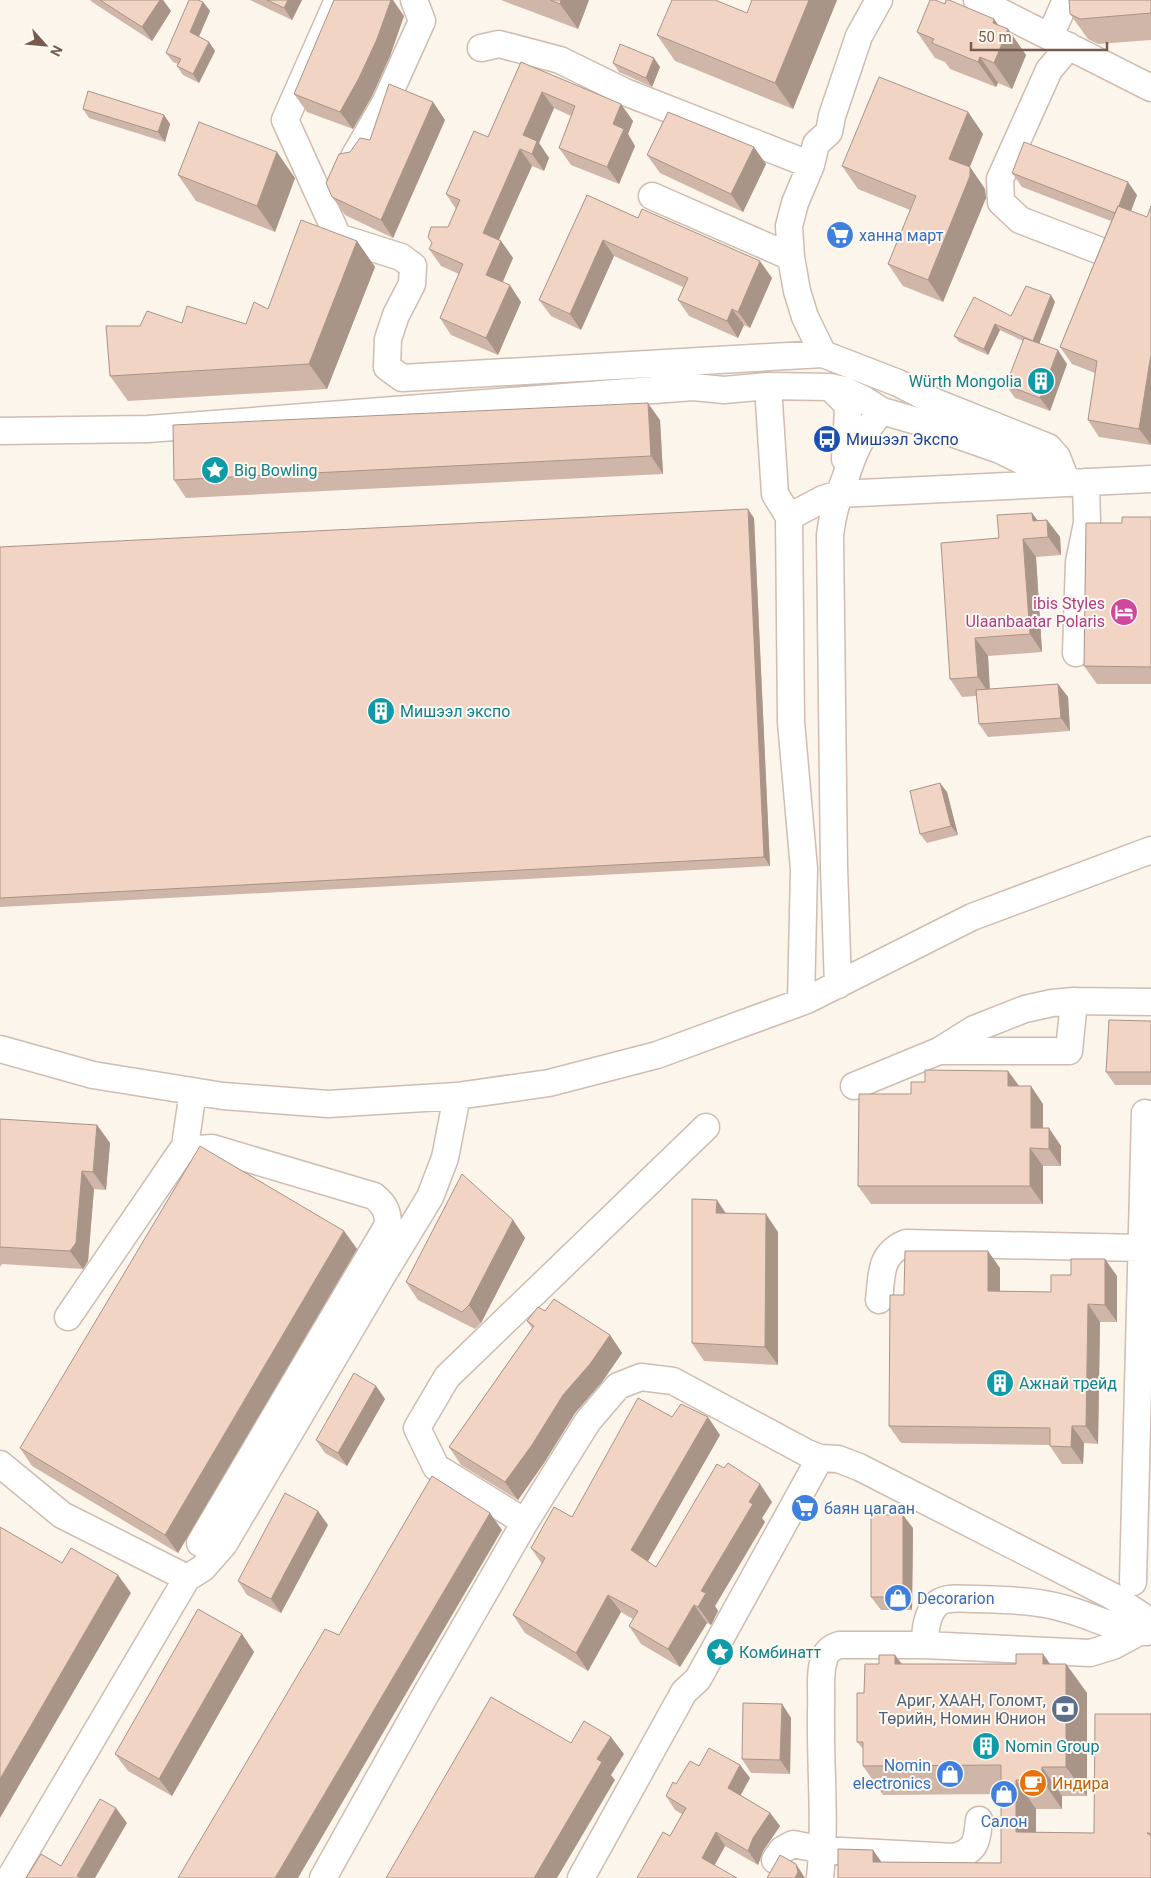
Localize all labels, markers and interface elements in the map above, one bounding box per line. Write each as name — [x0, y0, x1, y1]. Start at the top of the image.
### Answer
north arrow — [20, 20, 70, 70]
scale bar — [971, 20, 1107, 52]
text: 50 m — [978, 28, 1012, 46]
text: N — [47, 43, 66, 59]
supermarket icon: ханна март — [825, 220, 855, 250]
place label: ханна март — [859, 226, 944, 245]
building icon: Würth Mongolia — [1026, 366, 1056, 396]
place label: Würth Mongolia — [909, 372, 1022, 391]
bus stop icon: Мишээл Экспо — [812, 424, 842, 454]
place label: Мишээл Экспо — [846, 430, 959, 449]
place icon: Big Bowling — [200, 455, 230, 485]
place label: Big Bowling — [234, 461, 318, 480]
place label: ibis Styles Ulaanbaatar Polaris — [965, 594, 1105, 631]
hotel icon: ibis Styles Ulaanbaatar Polaris — [1109, 597, 1139, 627]
building icon: Мишээл экспо — [366, 696, 396, 726]
place label: Мишээл экспо — [400, 702, 510, 721]
building icon: Ажнай трейд — [985, 1368, 1015, 1398]
place label: Ажнай трейд — [1019, 1374, 1117, 1393]
supermarket icon: баян цагаан — [790, 1493, 820, 1523]
place label: баян цагаан — [824, 1499, 915, 1518]
shop icon: Decorarion — [883, 1583, 913, 1613]
place label: Decorarion — [917, 1589, 995, 1608]
place icon: Комбинатт — [705, 1637, 735, 1667]
place label: Комбинатт — [739, 1643, 822, 1662]
place label: Ариг, ХААН, Голомт, Төрийн, Номин Юнион — [878, 1691, 1046, 1728]
bank icon: Ариг, ХААН, Голомт, Төрийн, Номин Юнион — [1050, 1694, 1080, 1724]
building icon: Nomin Group — [971, 1731, 1001, 1761]
place label: Nomin Group — [1005, 1737, 1099, 1756]
place label: Nomin electronics — [853, 1756, 931, 1793]
shop icon: Nomin electronics — [935, 1759, 965, 1789]
cafe icon: Индира — [1018, 1768, 1048, 1798]
place label: Индира — [1052, 1774, 1109, 1793]
shop icon: Салон — [989, 1779, 1019, 1809]
place label: Салон — [981, 1812, 1027, 1831]

